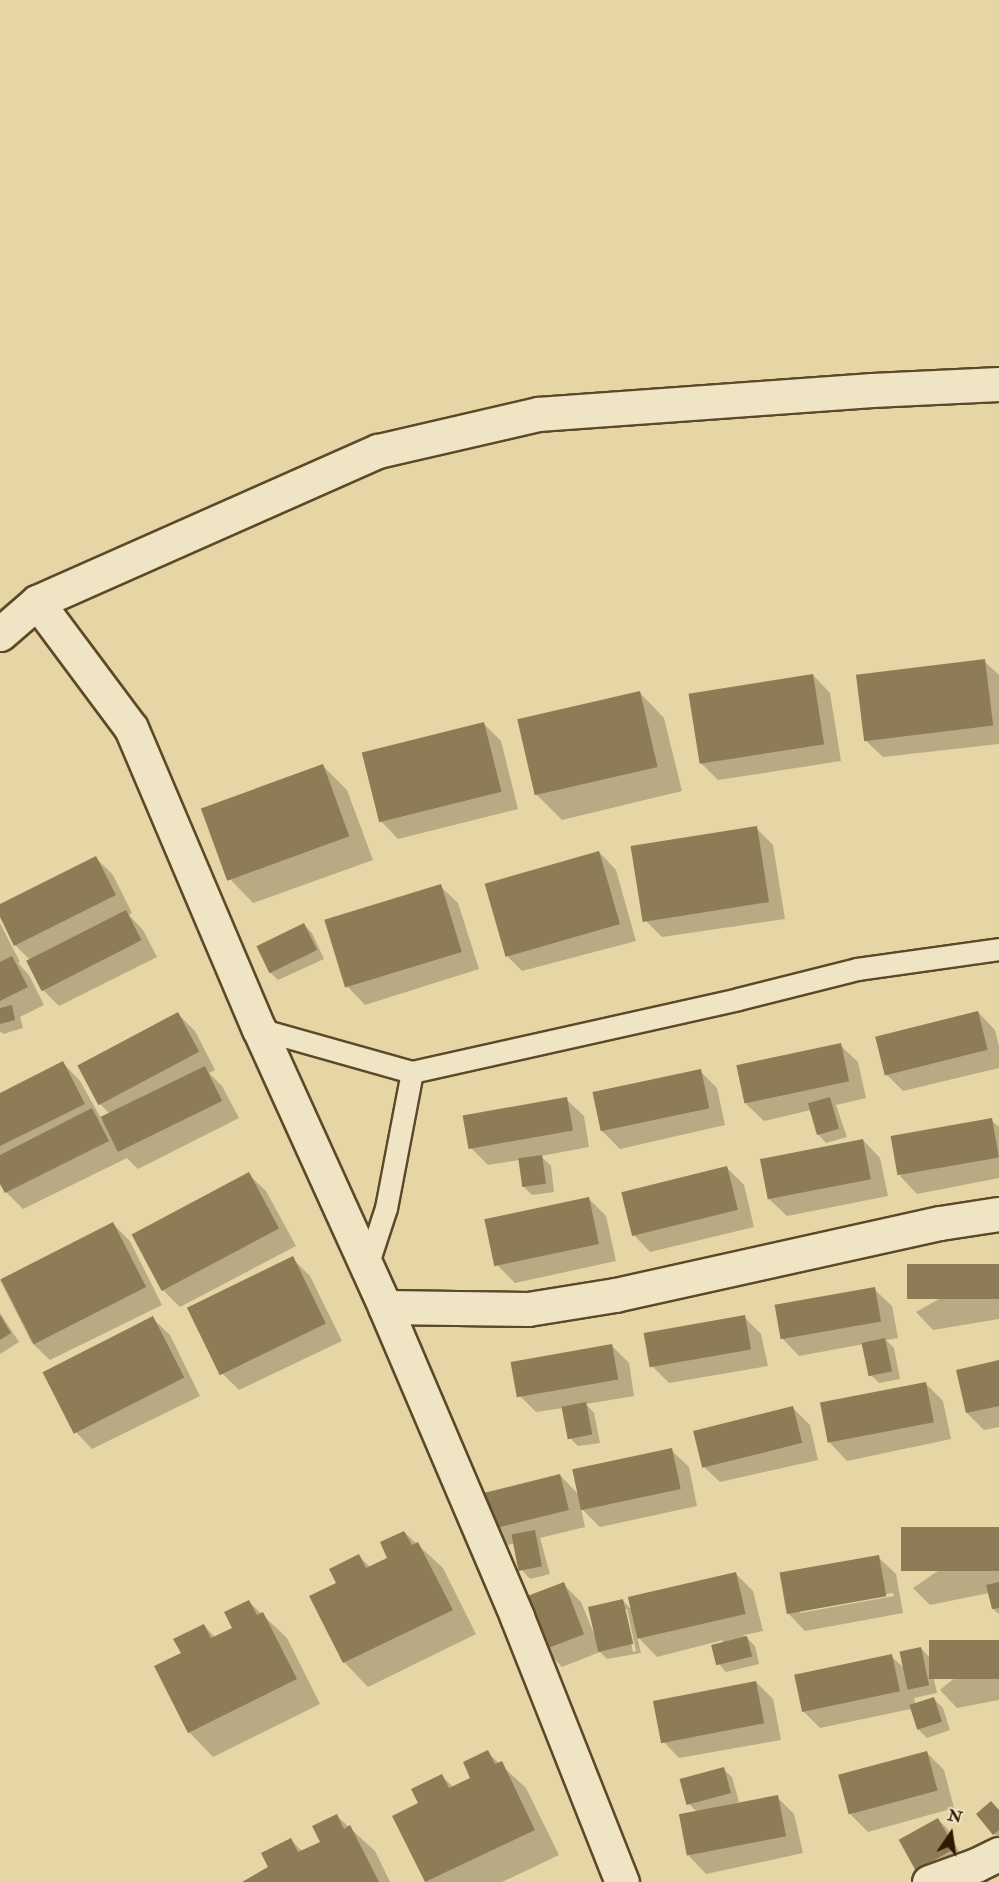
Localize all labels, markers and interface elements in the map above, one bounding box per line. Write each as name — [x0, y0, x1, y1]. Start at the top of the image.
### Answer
north arrow — [921, 1804, 981, 1864]
text: N — [946, 1805, 964, 1828]

